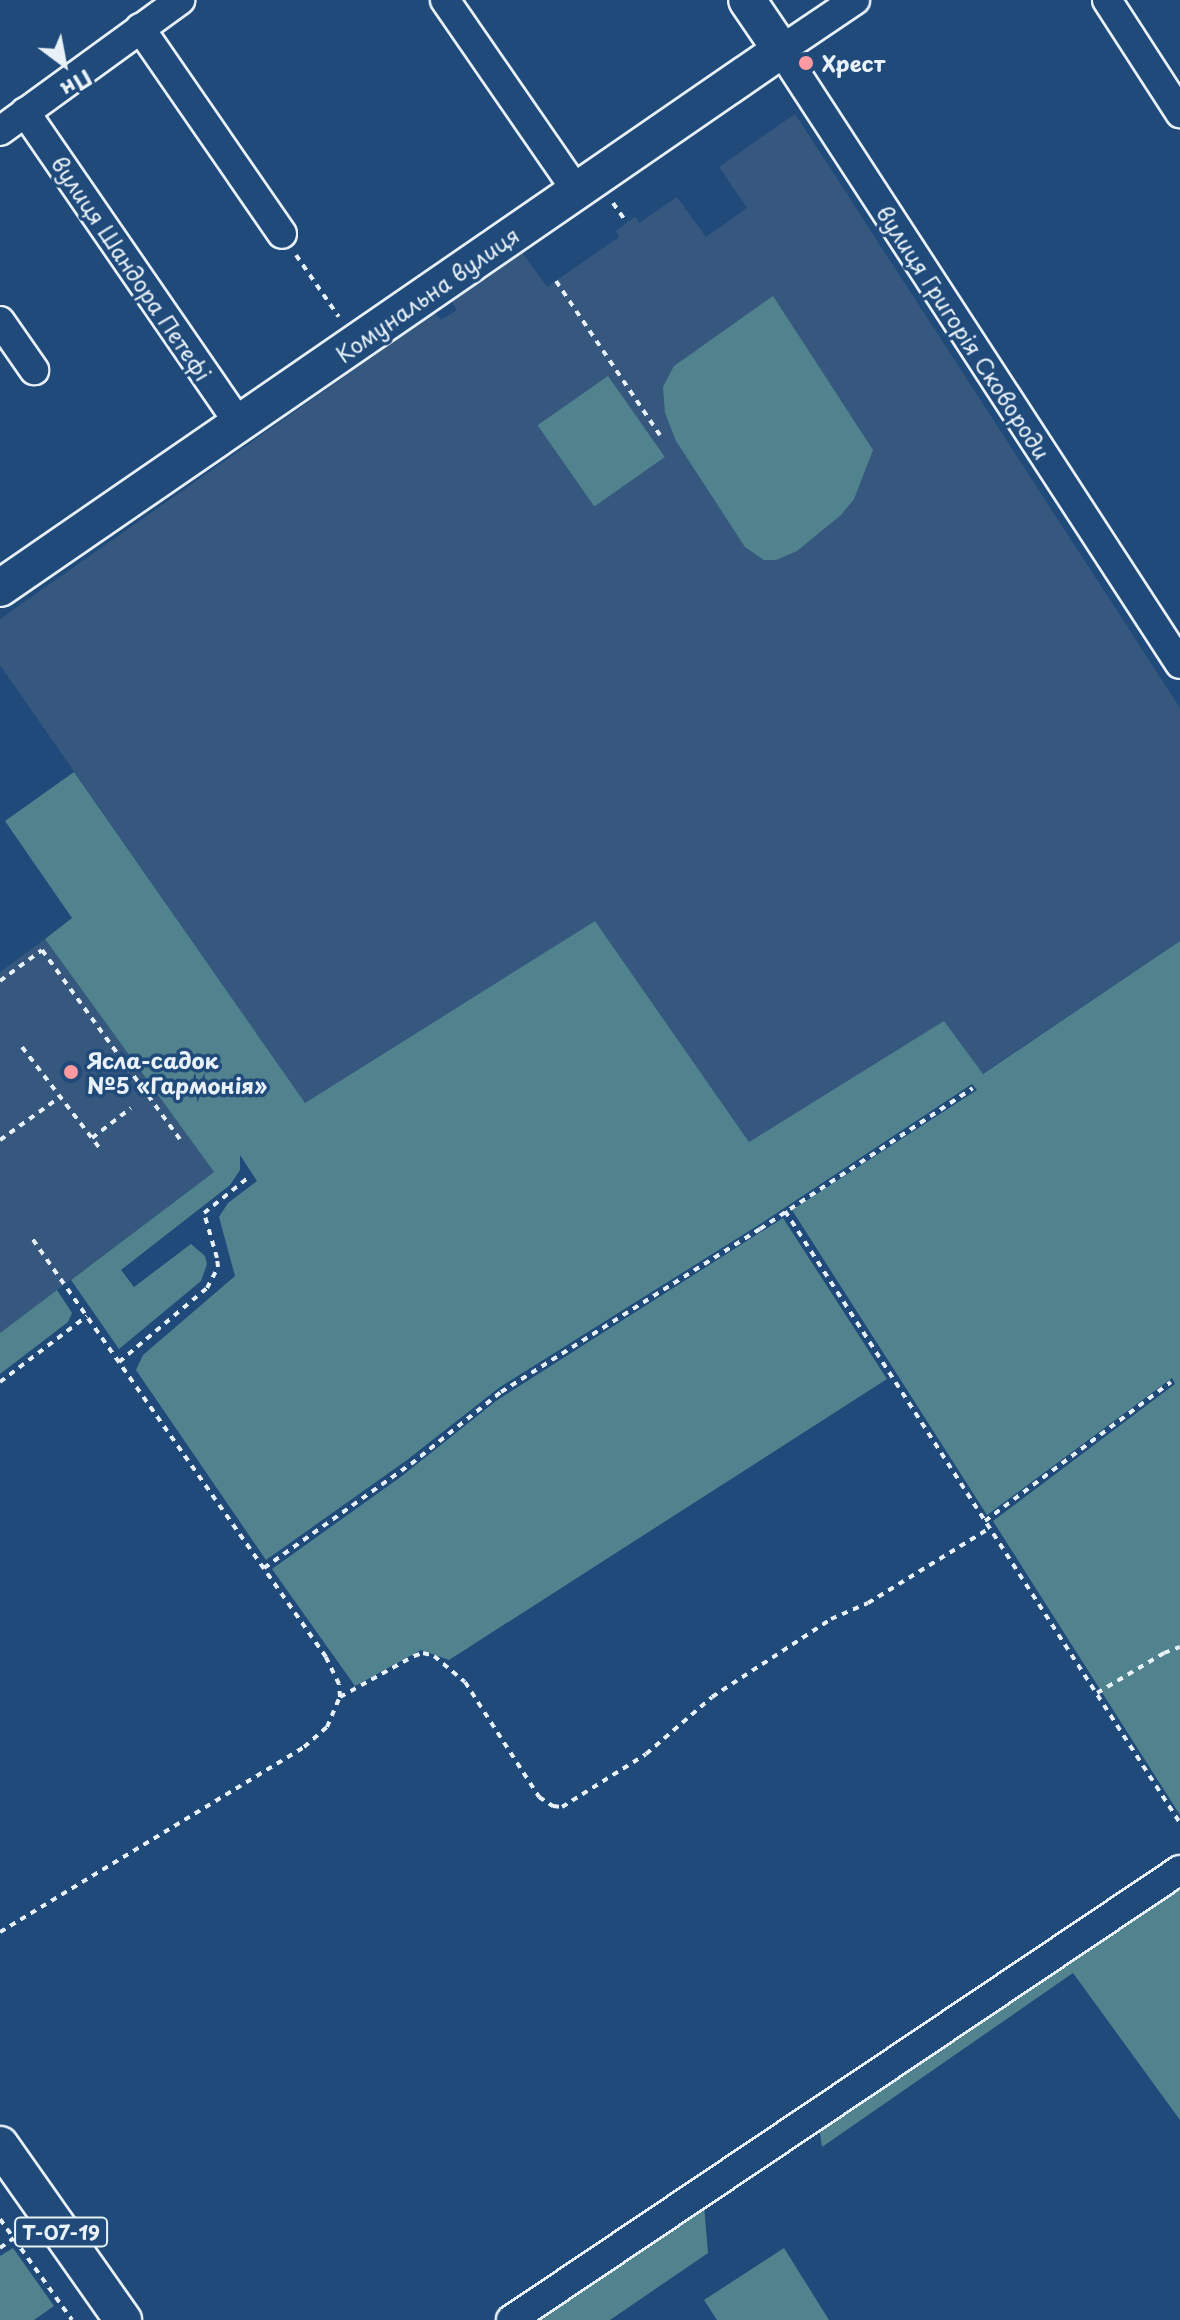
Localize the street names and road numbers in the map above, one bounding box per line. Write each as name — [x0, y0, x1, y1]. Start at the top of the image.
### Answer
street label: вулиця Шандора Петефі — [46, 150, 218, 386]
street label: вулиця Григорія Сковороди — [872, 200, 1056, 464]
street label: Комунальна вулиця — [330, 221, 524, 367]
road number: Т-07-19 — [13, 2216, 109, 2248]

